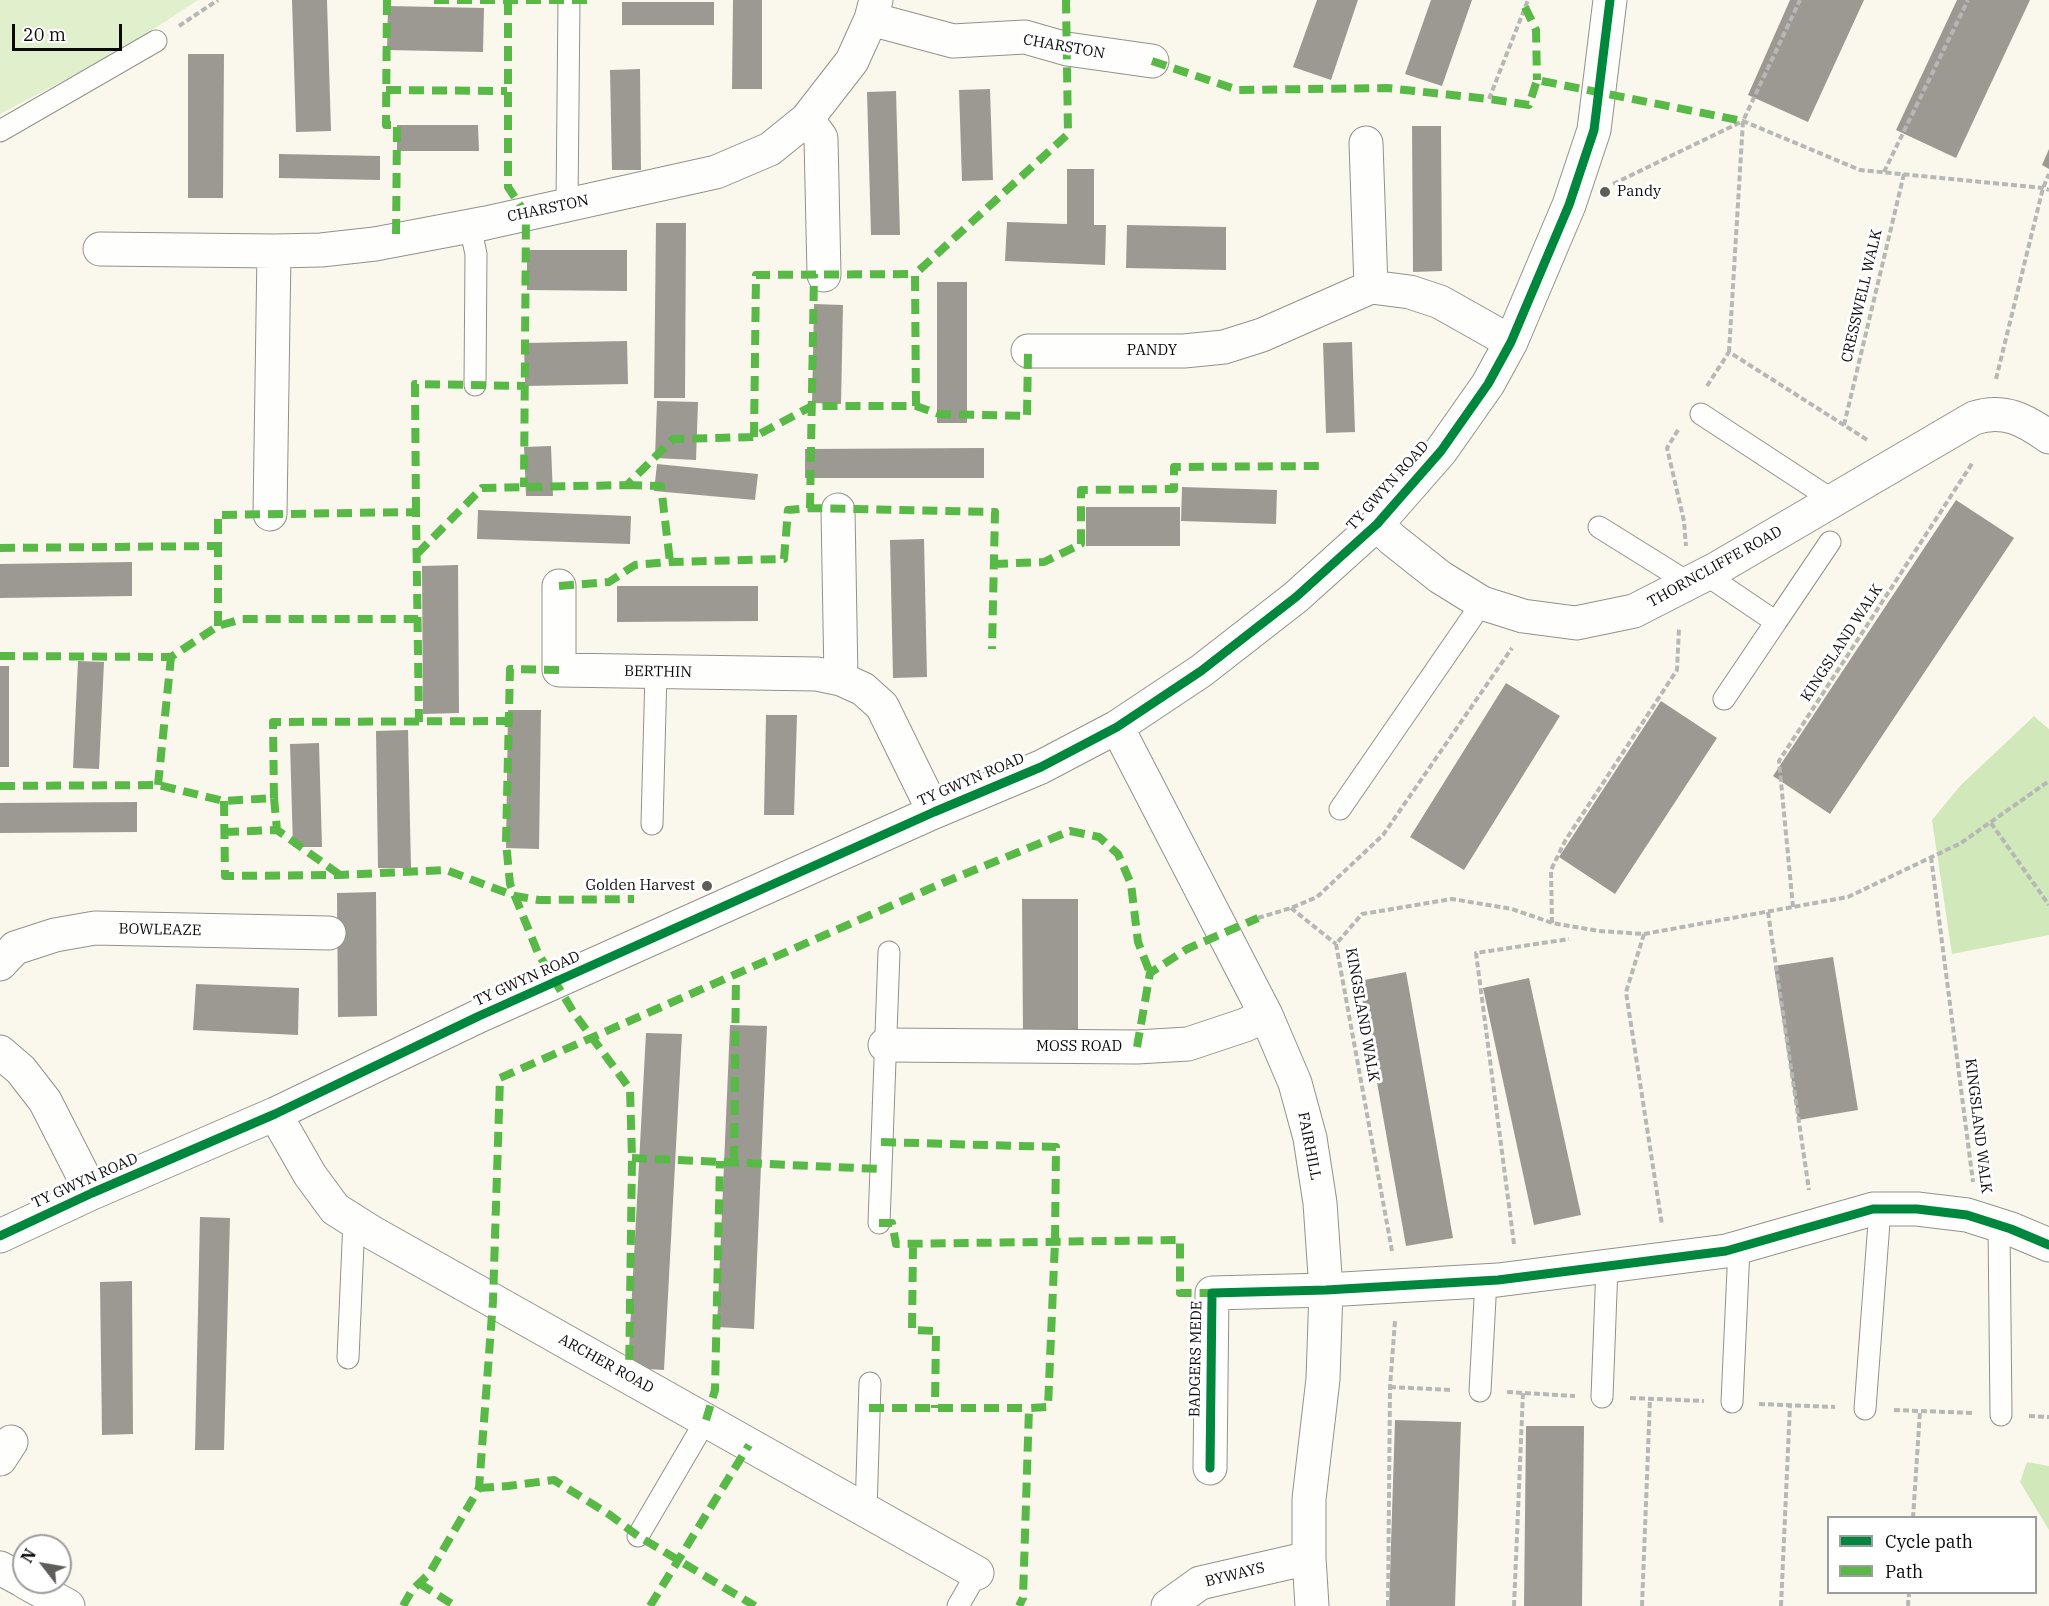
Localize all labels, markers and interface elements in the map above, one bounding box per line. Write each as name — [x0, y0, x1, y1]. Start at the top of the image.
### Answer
scale bar — [15, 12, 124, 50]
text: 20 m — [23, 23, 66, 46]
street label: CHARSTON — [1022, 31, 1106, 63]
place label: Pandy — [1617, 183, 1661, 201]
marker: Pandy — [1598, 185, 1612, 199]
street label: CHARSTON — [506, 192, 590, 226]
street label: CRESSWELL WALK — [1838, 228, 1886, 364]
street label: PANDY — [1127, 342, 1177, 360]
street label: TY GWYN ROAD — [1343, 438, 1433, 534]
street label: THORNCLIFFE ROAD — [1645, 523, 1785, 611]
street label: KINGSLAND WALK — [1797, 581, 1887, 705]
street label: BERTHIN — [624, 662, 692, 682]
street label: TY GWYN ROAD — [915, 749, 1027, 811]
place label: Golden Harvest — [586, 877, 695, 895]
marker: Golden Harvest — [700, 879, 714, 893]
street label: BOWLEAZE — [118, 920, 202, 940]
street label: KINGSLAND WALK — [1341, 946, 1383, 1084]
street label: TY GWYN ROAD — [471, 948, 583, 1010]
street label: MOSS ROAD — [1036, 1038, 1122, 1056]
street label: KINGSLAND WALK — [1961, 1057, 1995, 1195]
street label: FAIRHILL — [1294, 1110, 1324, 1182]
street label: TY GWYN ROAD — [29, 1150, 141, 1212]
street label: BADGERS MEDE — [1186, 1301, 1206, 1417]
street label: ARCHER ROAD — [555, 1330, 657, 1398]
legend — [1827, 1516, 2037, 1594]
text: Cycle path — [1885, 1530, 1973, 1553]
north arrow — [12, 1534, 72, 1594]
text: N — [16, 1545, 40, 1566]
street label: BYWAYS — [1203, 1559, 1267, 1591]
text: Path — [1885, 1560, 1923, 1583]

